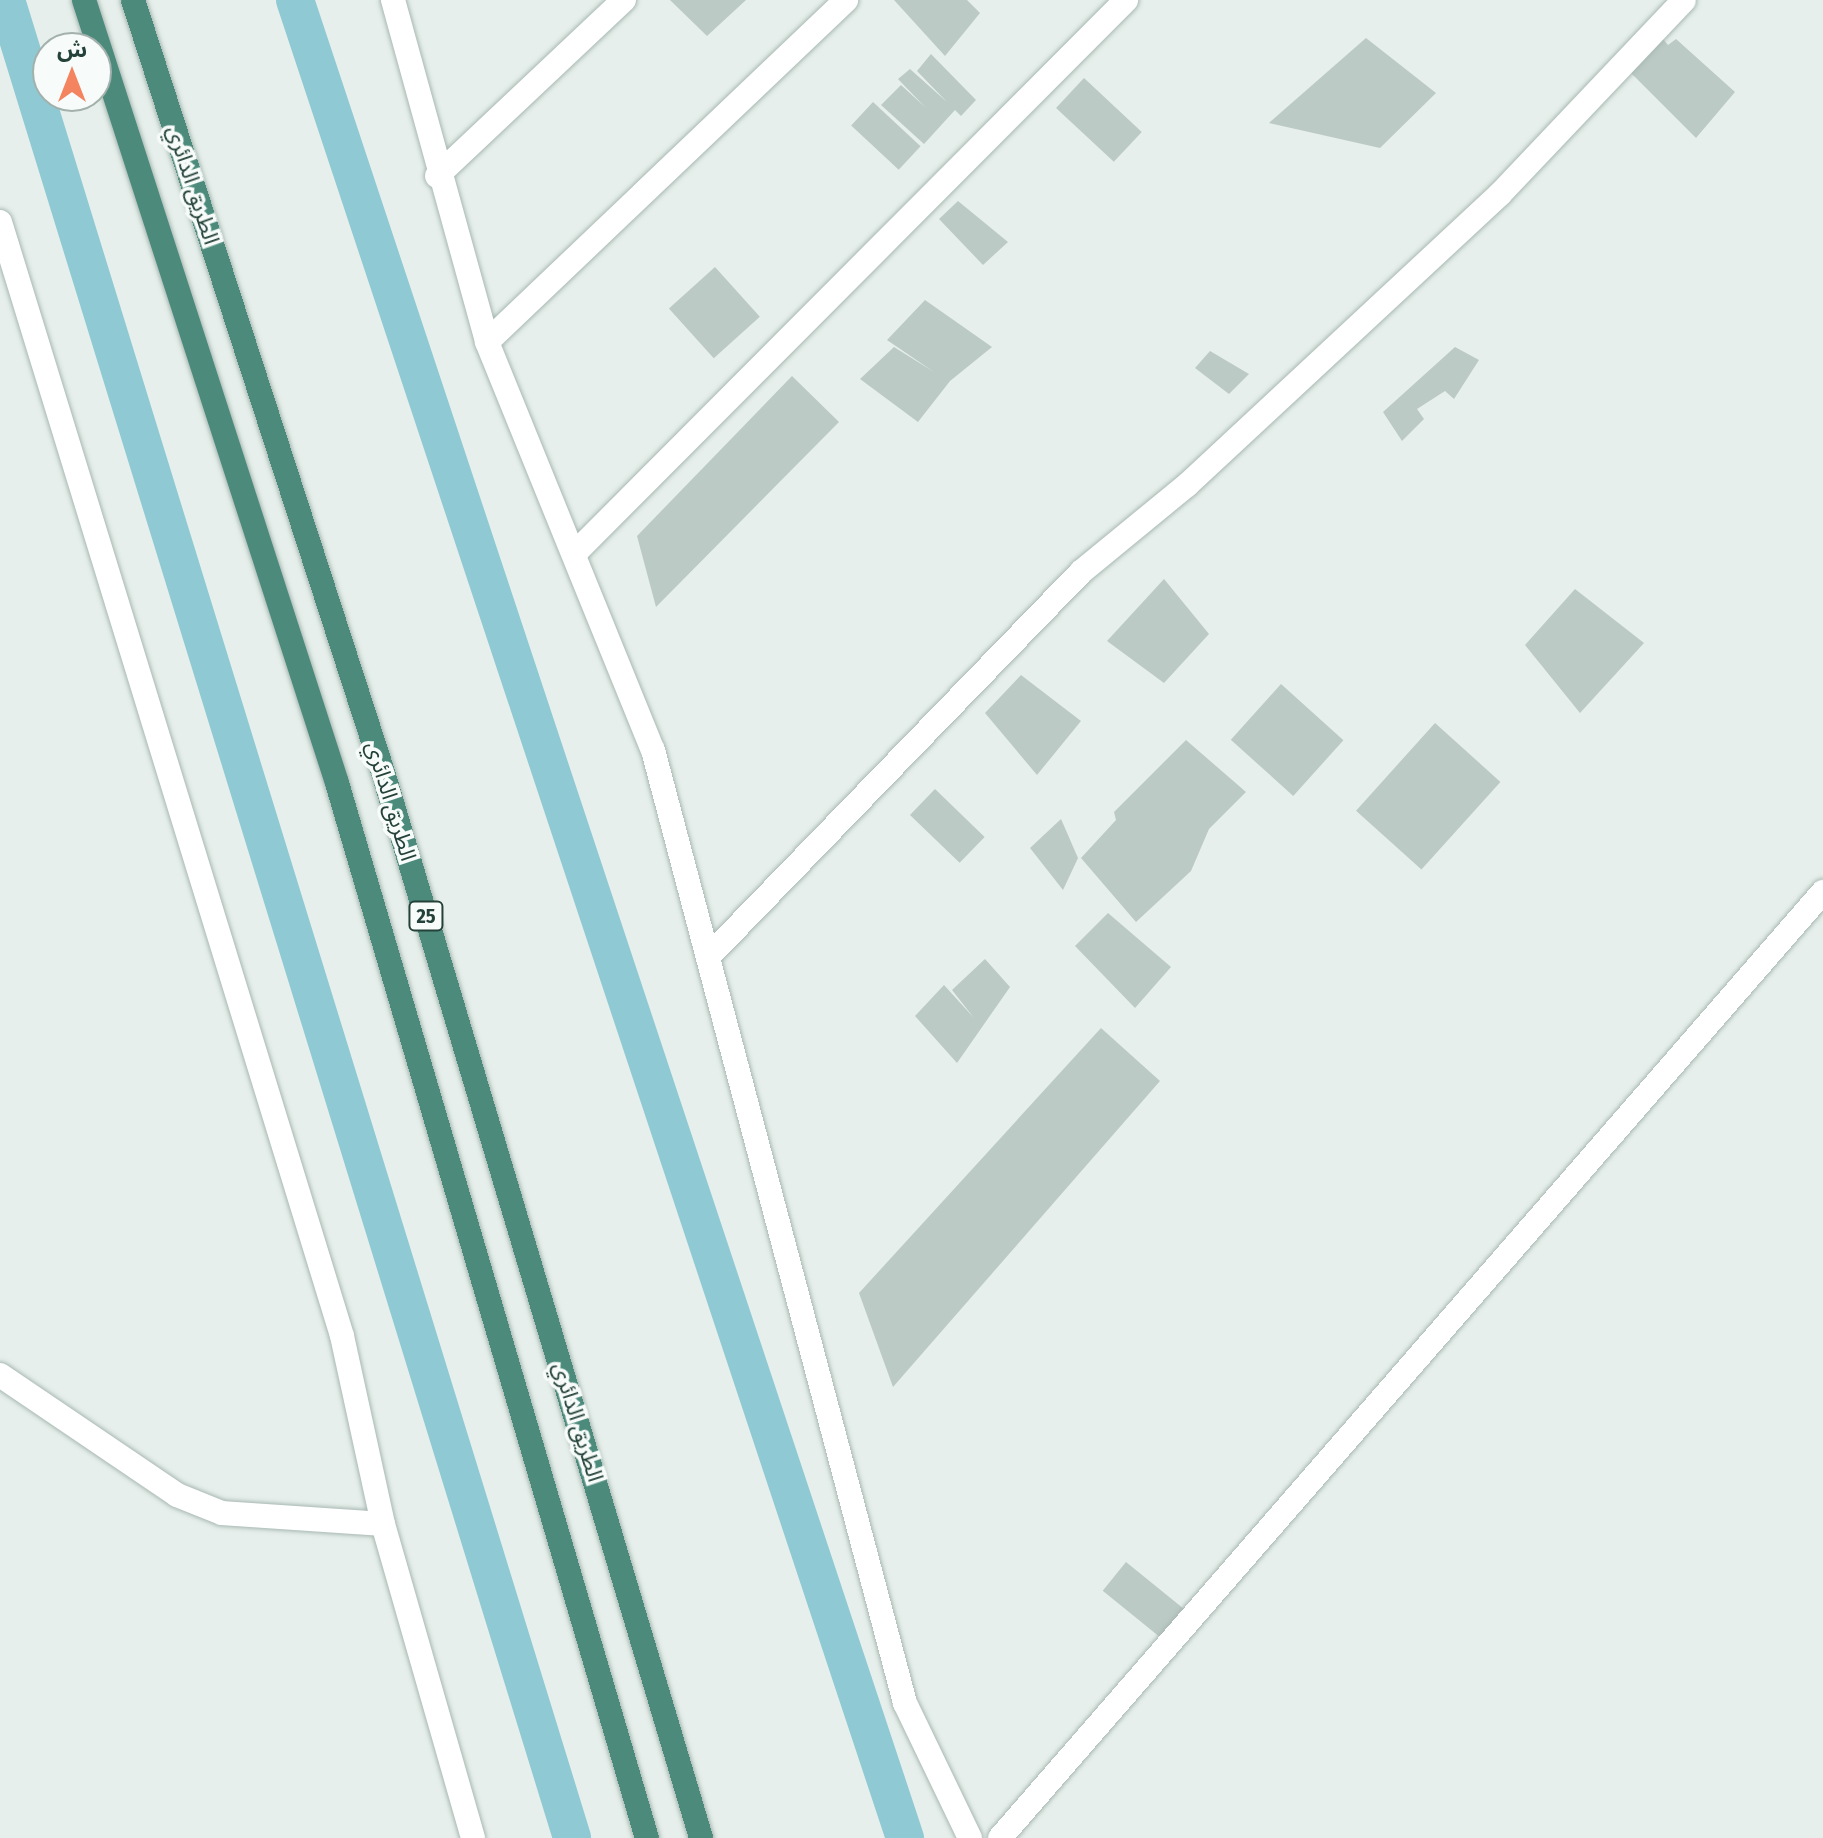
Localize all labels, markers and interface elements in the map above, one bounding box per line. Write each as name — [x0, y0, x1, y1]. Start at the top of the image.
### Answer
north arrow — [32, 32, 112, 112]
text: ش — [57, 36, 87, 63]
street label: الطريق الدائري — [161, 122, 225, 248]
street label: الطريق الدائري — [360, 738, 422, 864]
road number: 25 — [408, 900, 444, 932]
street label: الطريق الدائري — [547, 1359, 609, 1485]

